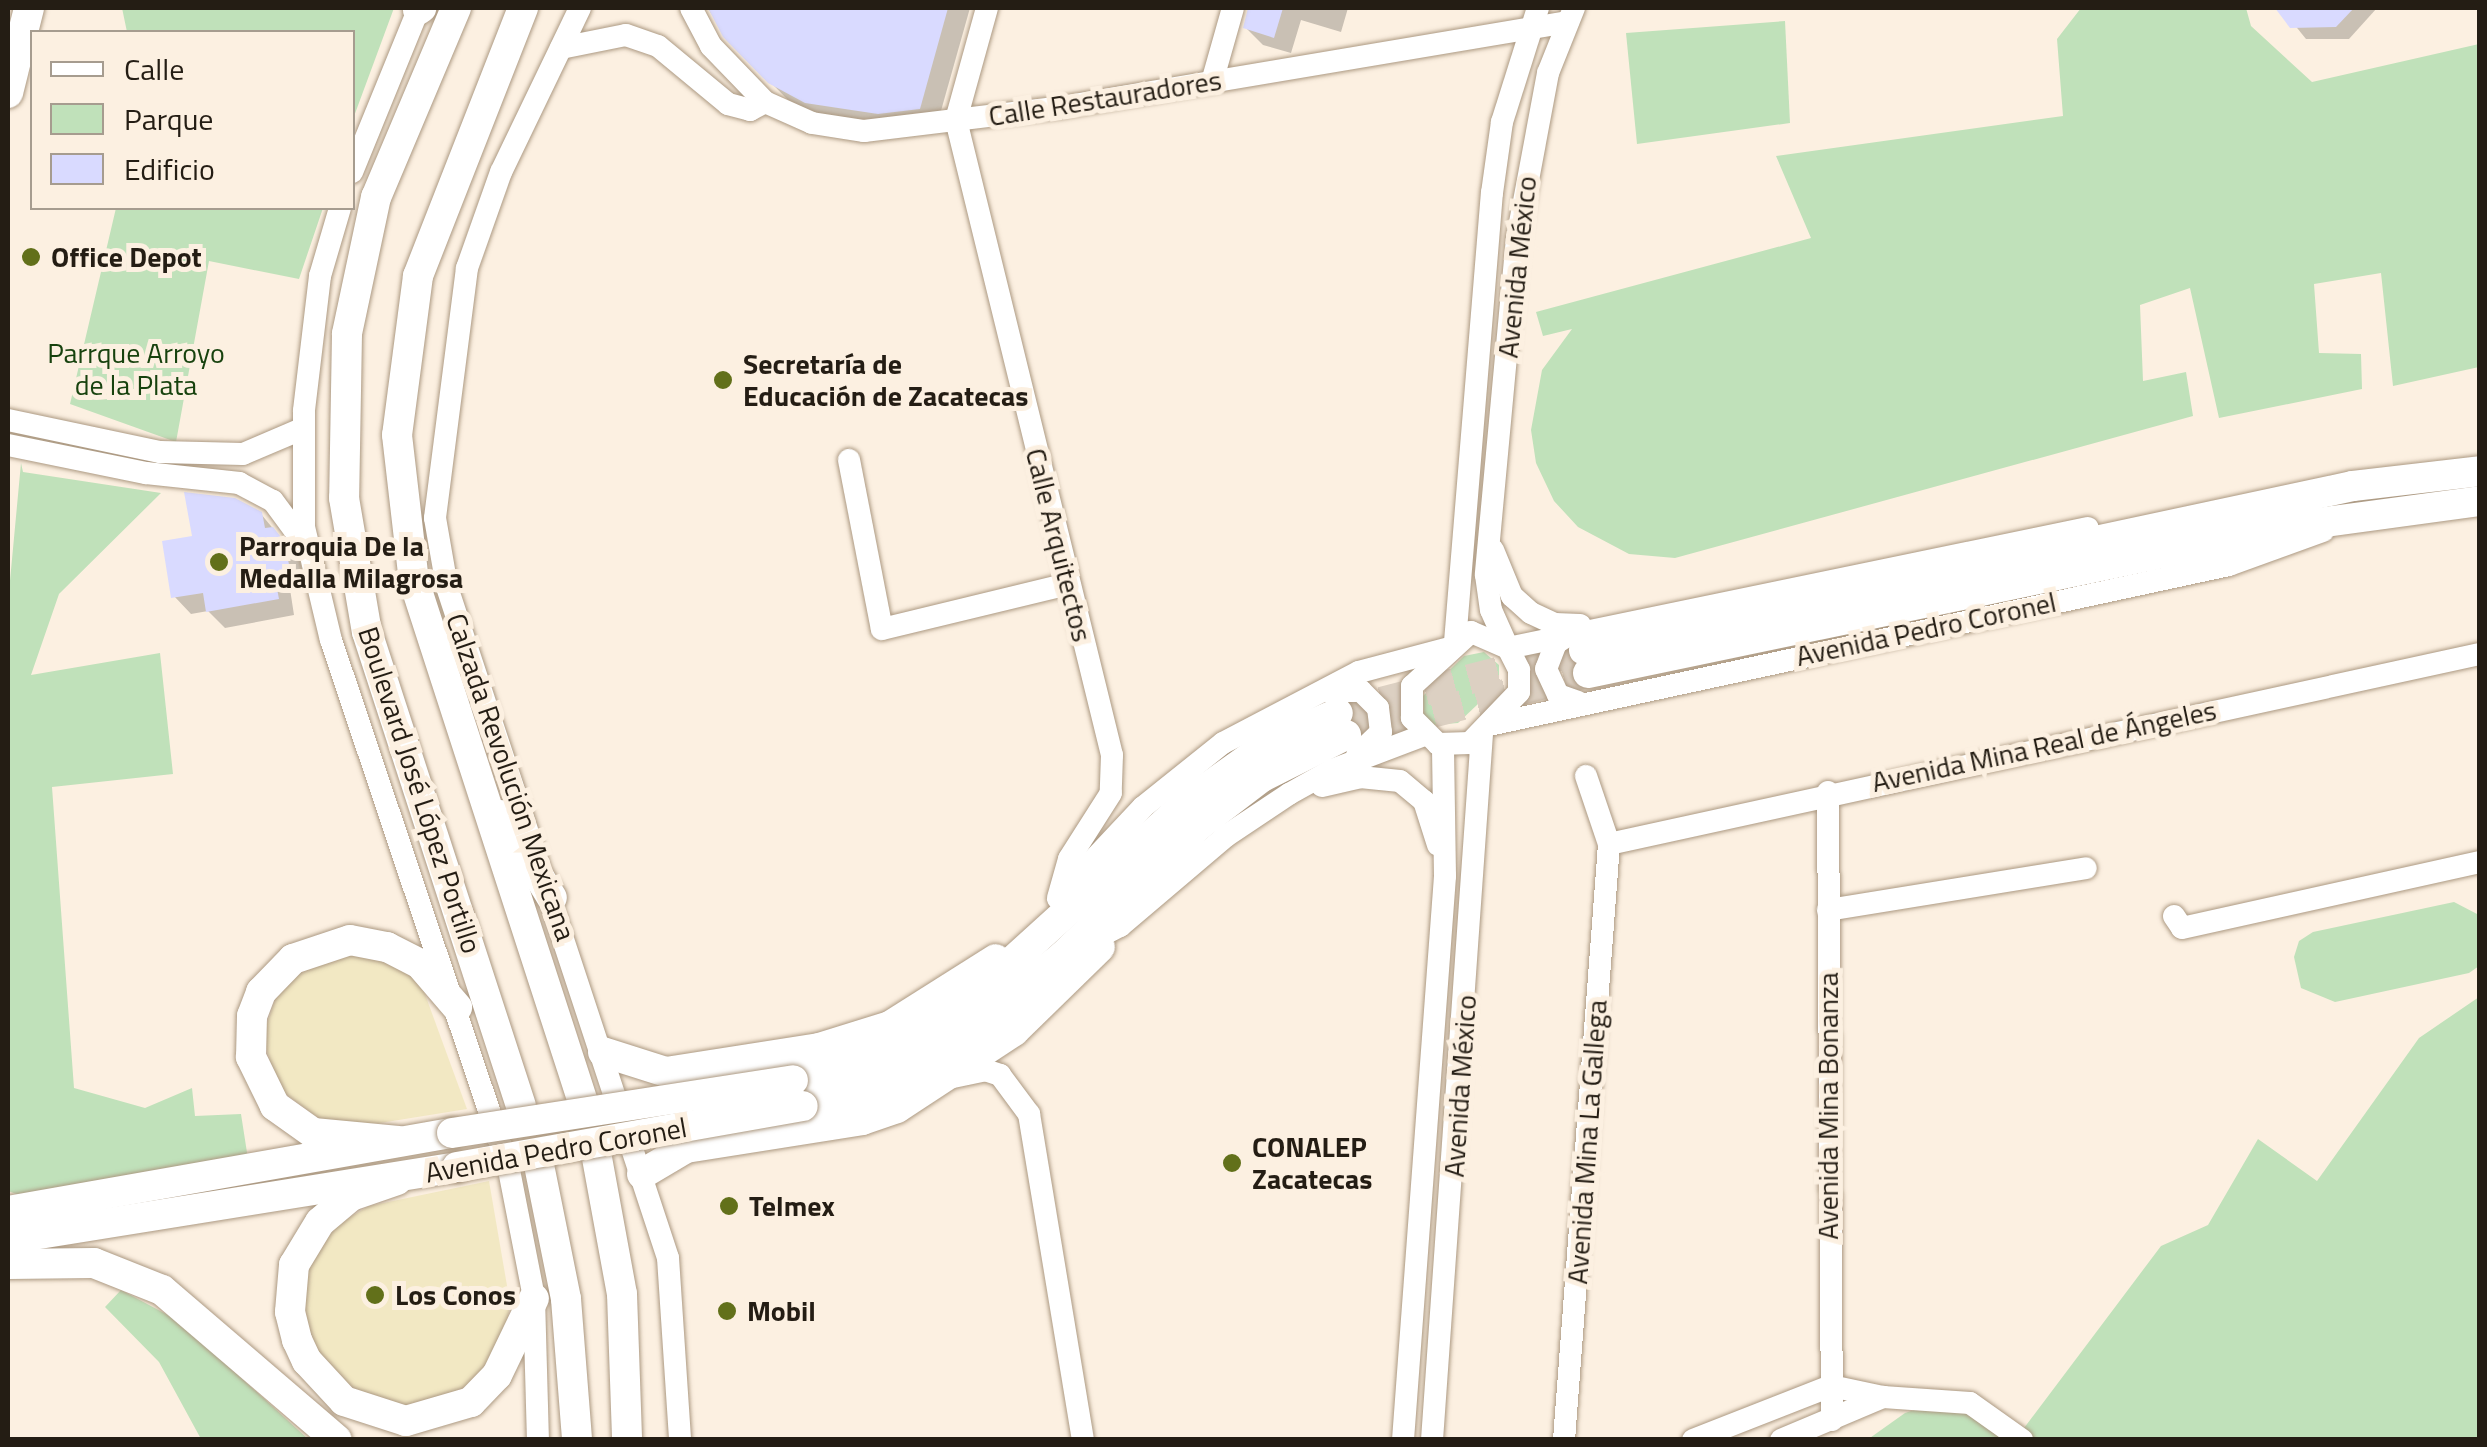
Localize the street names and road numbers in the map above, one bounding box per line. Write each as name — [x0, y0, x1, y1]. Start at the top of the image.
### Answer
street label: Calle Restauradores — [986, 63, 1224, 133]
street label: Avenida México — [1491, 174, 1543, 360]
street label: Calle Arquitectos — [1019, 445, 1099, 645]
street label: Avenida Pedro Coronel — [1793, 585, 2059, 673]
street label: Calzada Revolución Mexicana — [439, 609, 583, 945]
street label: Boulevard José López Portillo — [351, 622, 489, 958]
street label: Avenida Mina Real de Ángeles — [1869, 693, 2219, 799]
street label: Avenida Mina Bonanza — [1811, 972, 1845, 1240]
street label: Avenida México — [1437, 994, 1483, 1178]
street label: Avenida Mina La Gallega — [1560, 999, 1614, 1285]
street label: Avenida Pedro Coronel — [423, 1110, 689, 1190]

